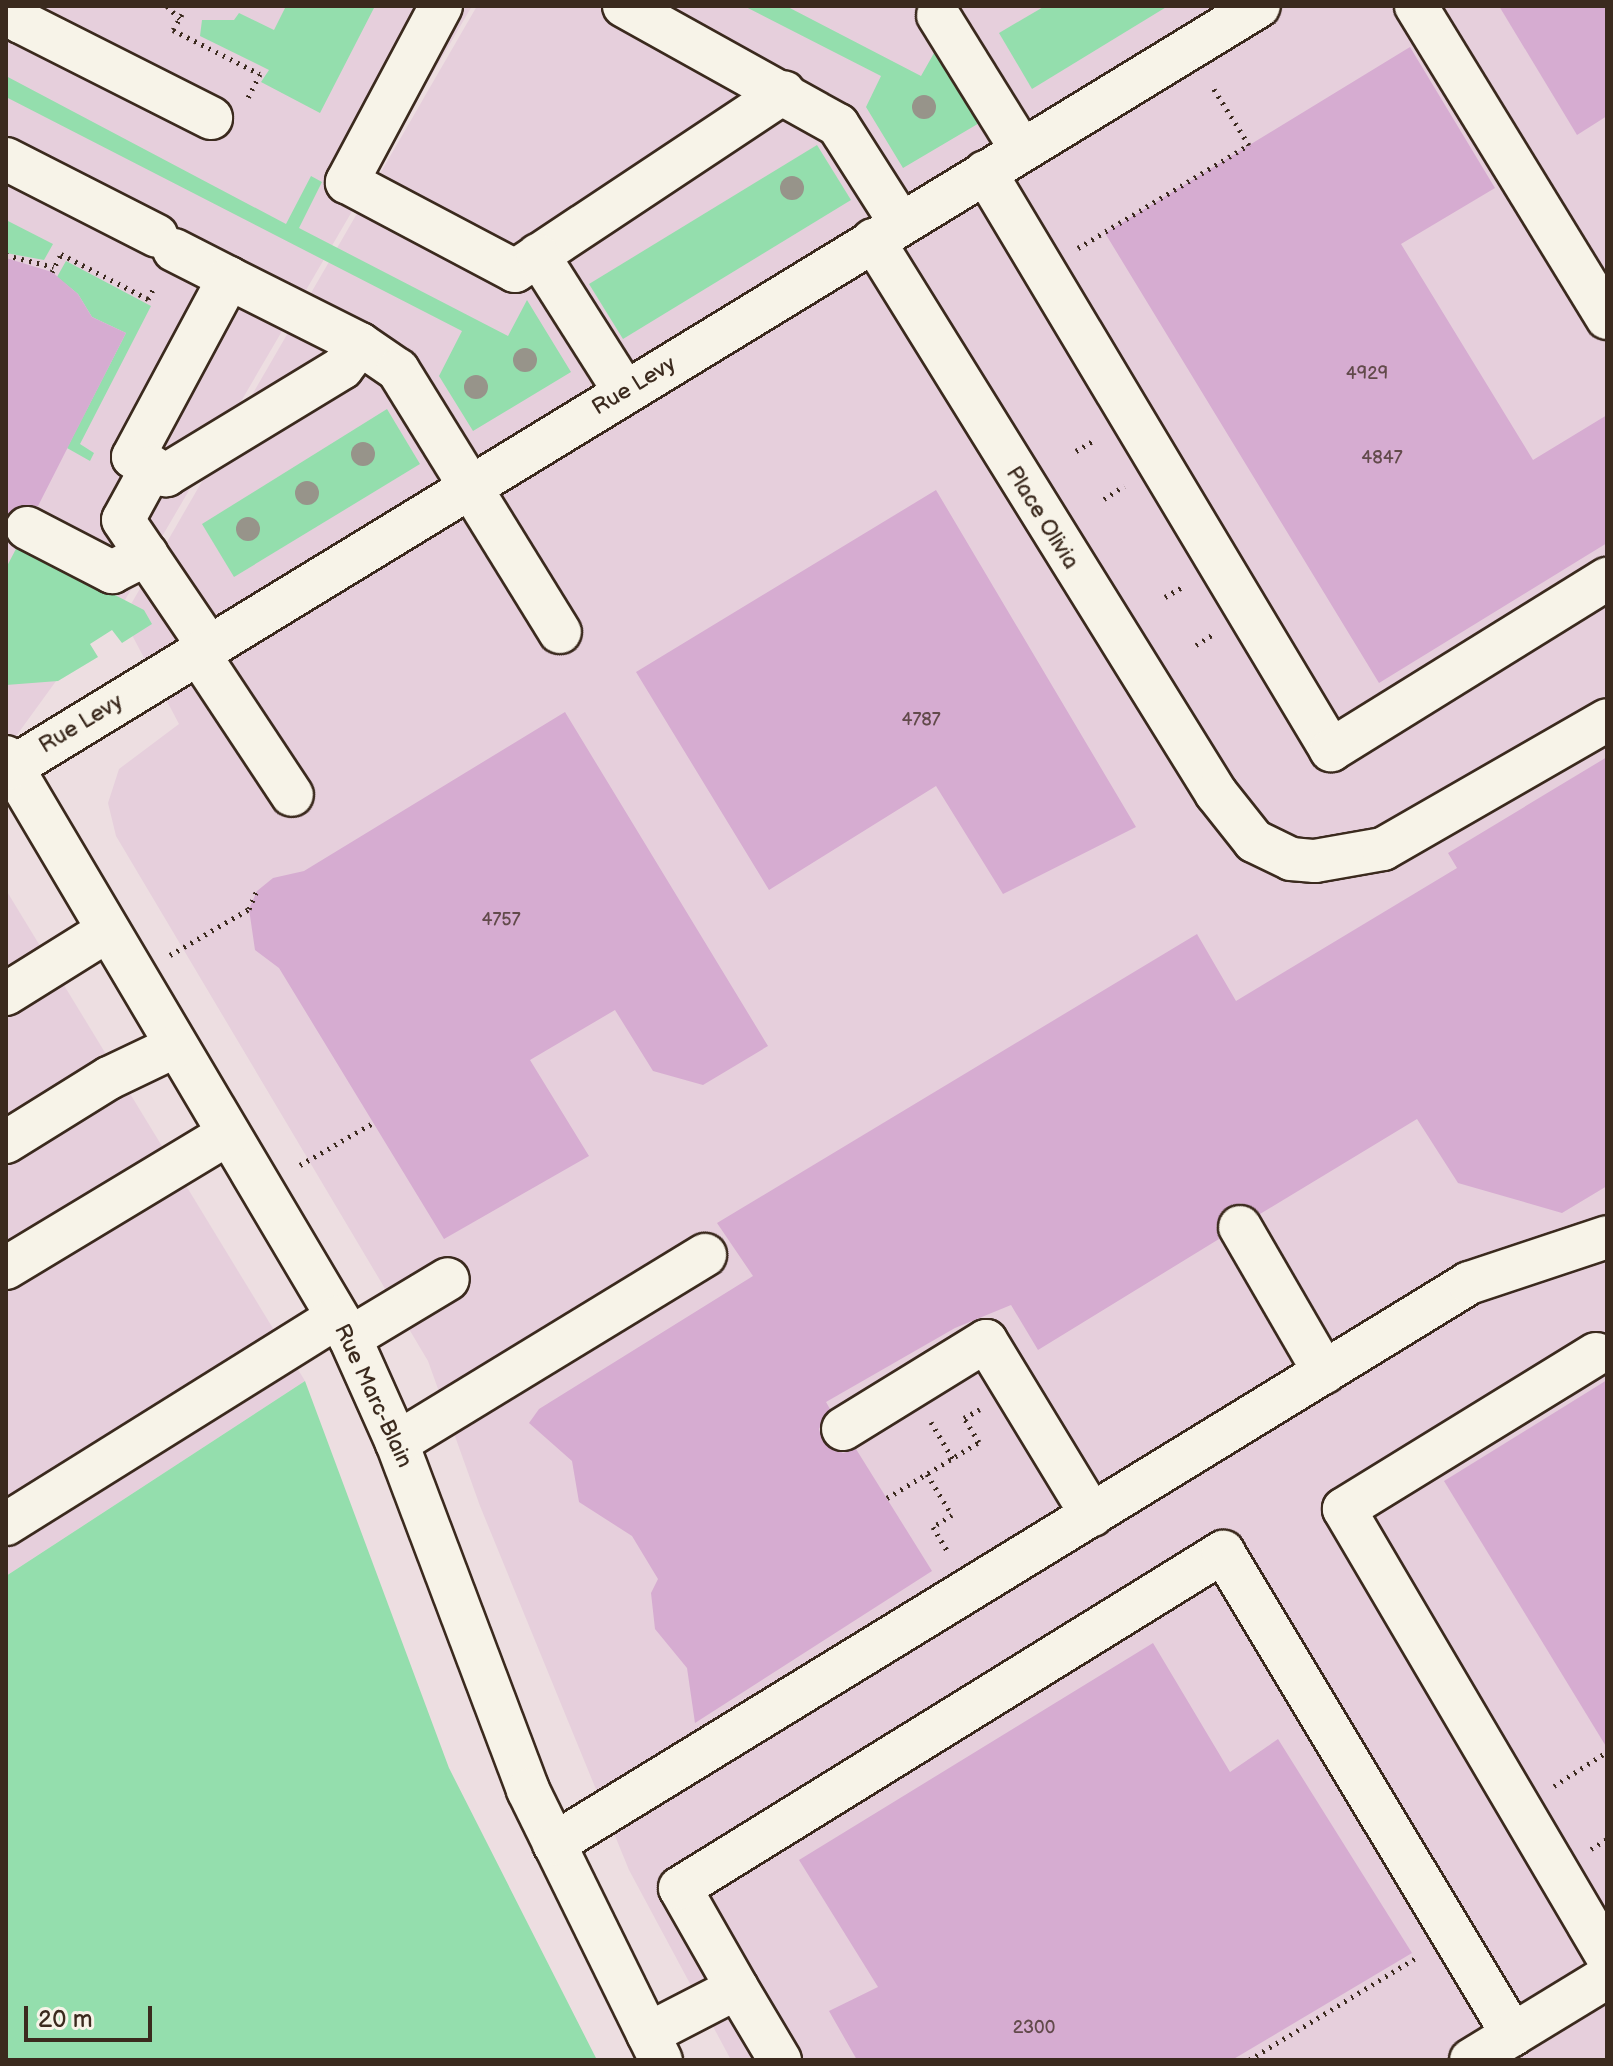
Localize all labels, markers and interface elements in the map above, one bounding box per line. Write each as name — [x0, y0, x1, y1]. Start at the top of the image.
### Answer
street label: Rue Levy — [587, 351, 681, 421]
house number: 4929 — [1346, 363, 1388, 385]
house number: 4847 — [1361, 447, 1403, 469]
street label: Place Olivia — [1000, 462, 1084, 574]
street label: Rue Levy — [34, 689, 128, 759]
house number: 4787 — [901, 709, 941, 731]
house number: 4757 — [482, 909, 520, 931]
street label: Rue Marc-Blain — [328, 1320, 418, 1472]
scale bar — [28, 1990, 156, 2040]
text: 20 m — [38, 2005, 93, 2034]
house number: 2300 — [1013, 2017, 1055, 2039]

